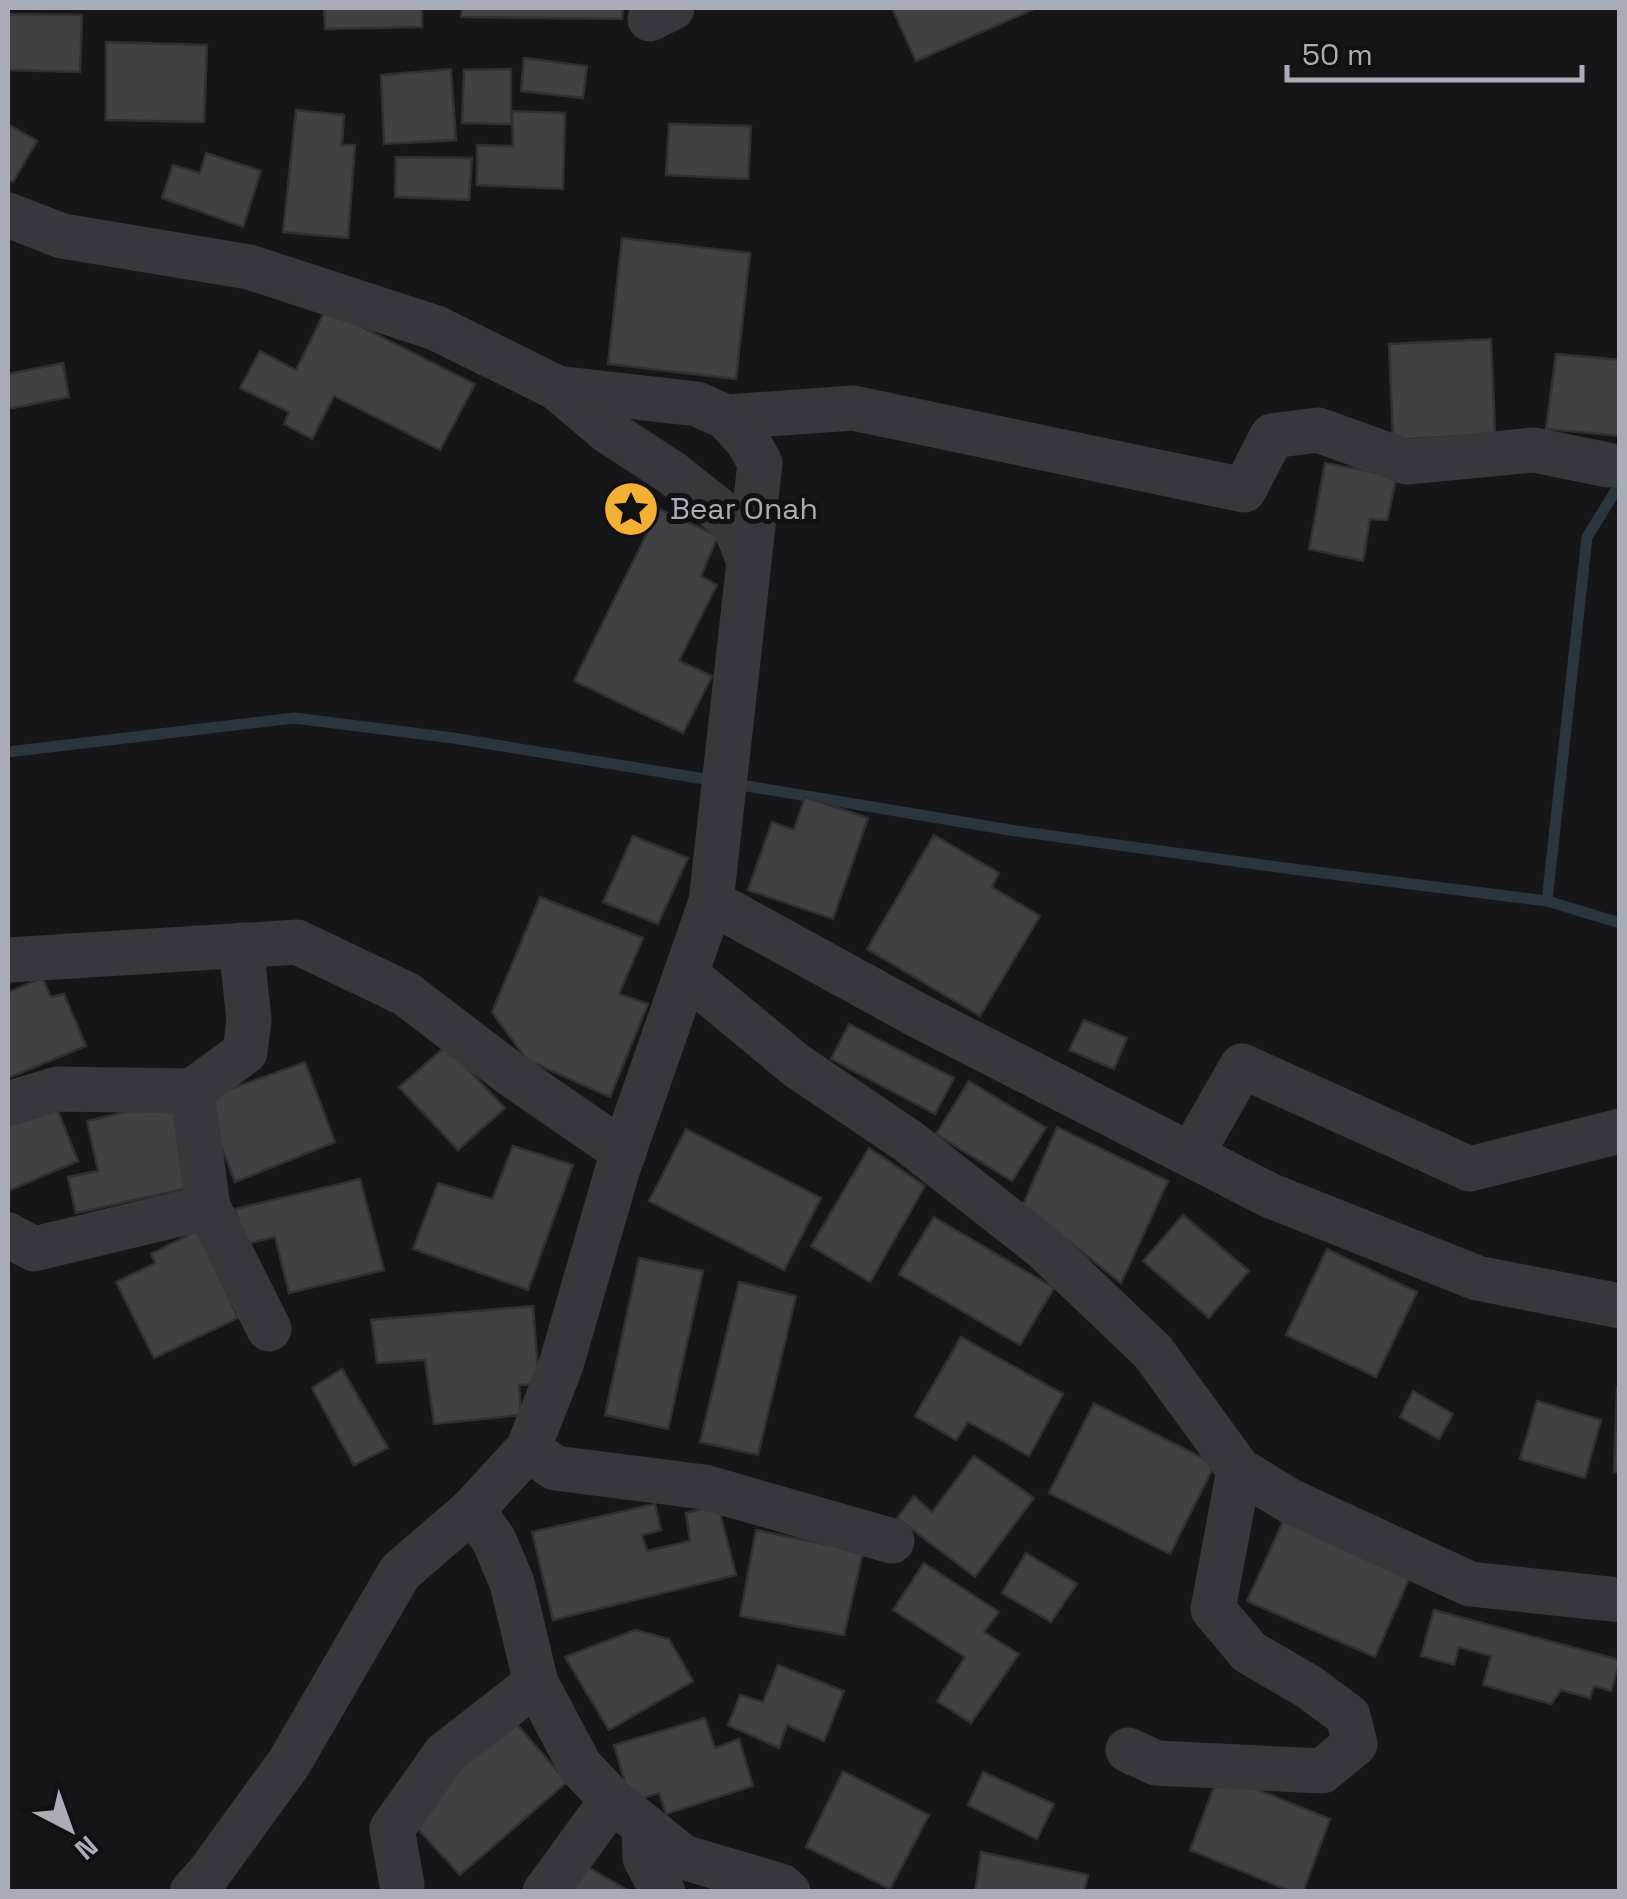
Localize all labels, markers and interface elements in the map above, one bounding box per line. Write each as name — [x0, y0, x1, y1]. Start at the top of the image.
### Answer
scale bar — [1287, 20, 1582, 82]
text: 50 m — [1302, 35, 1373, 74]
place icon: Bear Onah — [601, 479, 661, 539]
place label: Bear Onah — [670, 489, 818, 528]
north arrow — [20, 1779, 120, 1879]
text: N — [68, 1828, 105, 1868]

